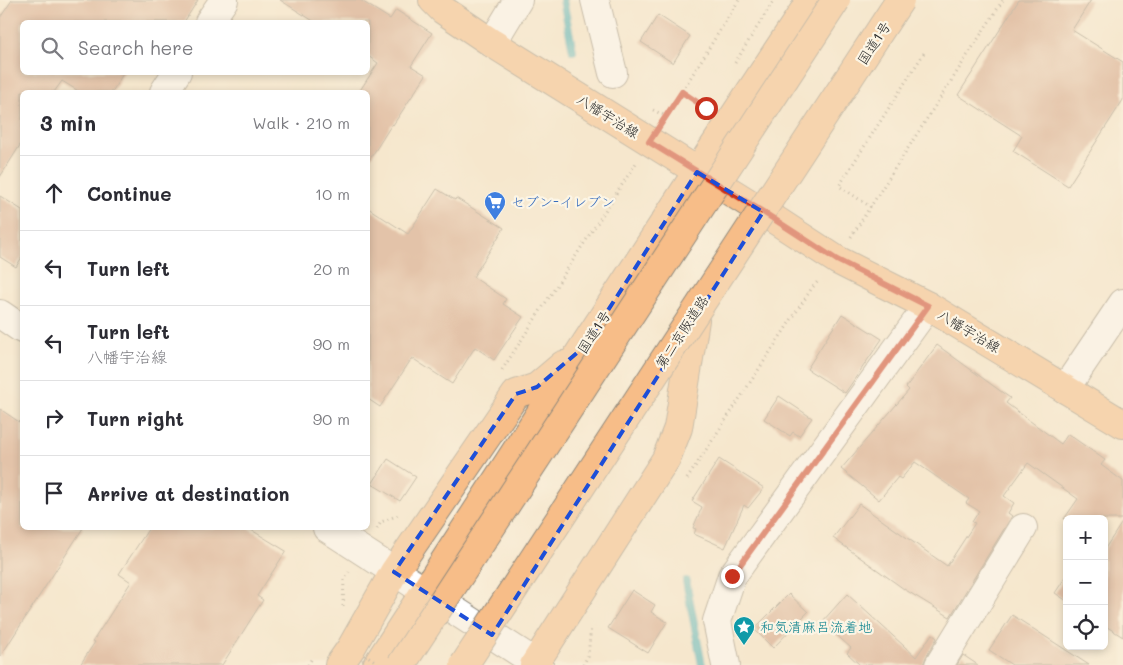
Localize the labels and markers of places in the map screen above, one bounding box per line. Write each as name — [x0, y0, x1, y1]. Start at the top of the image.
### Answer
supermarket icon: セブン-イレブン — [483, 190, 507, 221]
place label: セブン-イレブン — [511, 192, 615, 211]
place icon: 和気清麻呂流着地 — [732, 615, 756, 646]
place label: 和気清麻呂流着地 — [760, 617, 872, 636]

